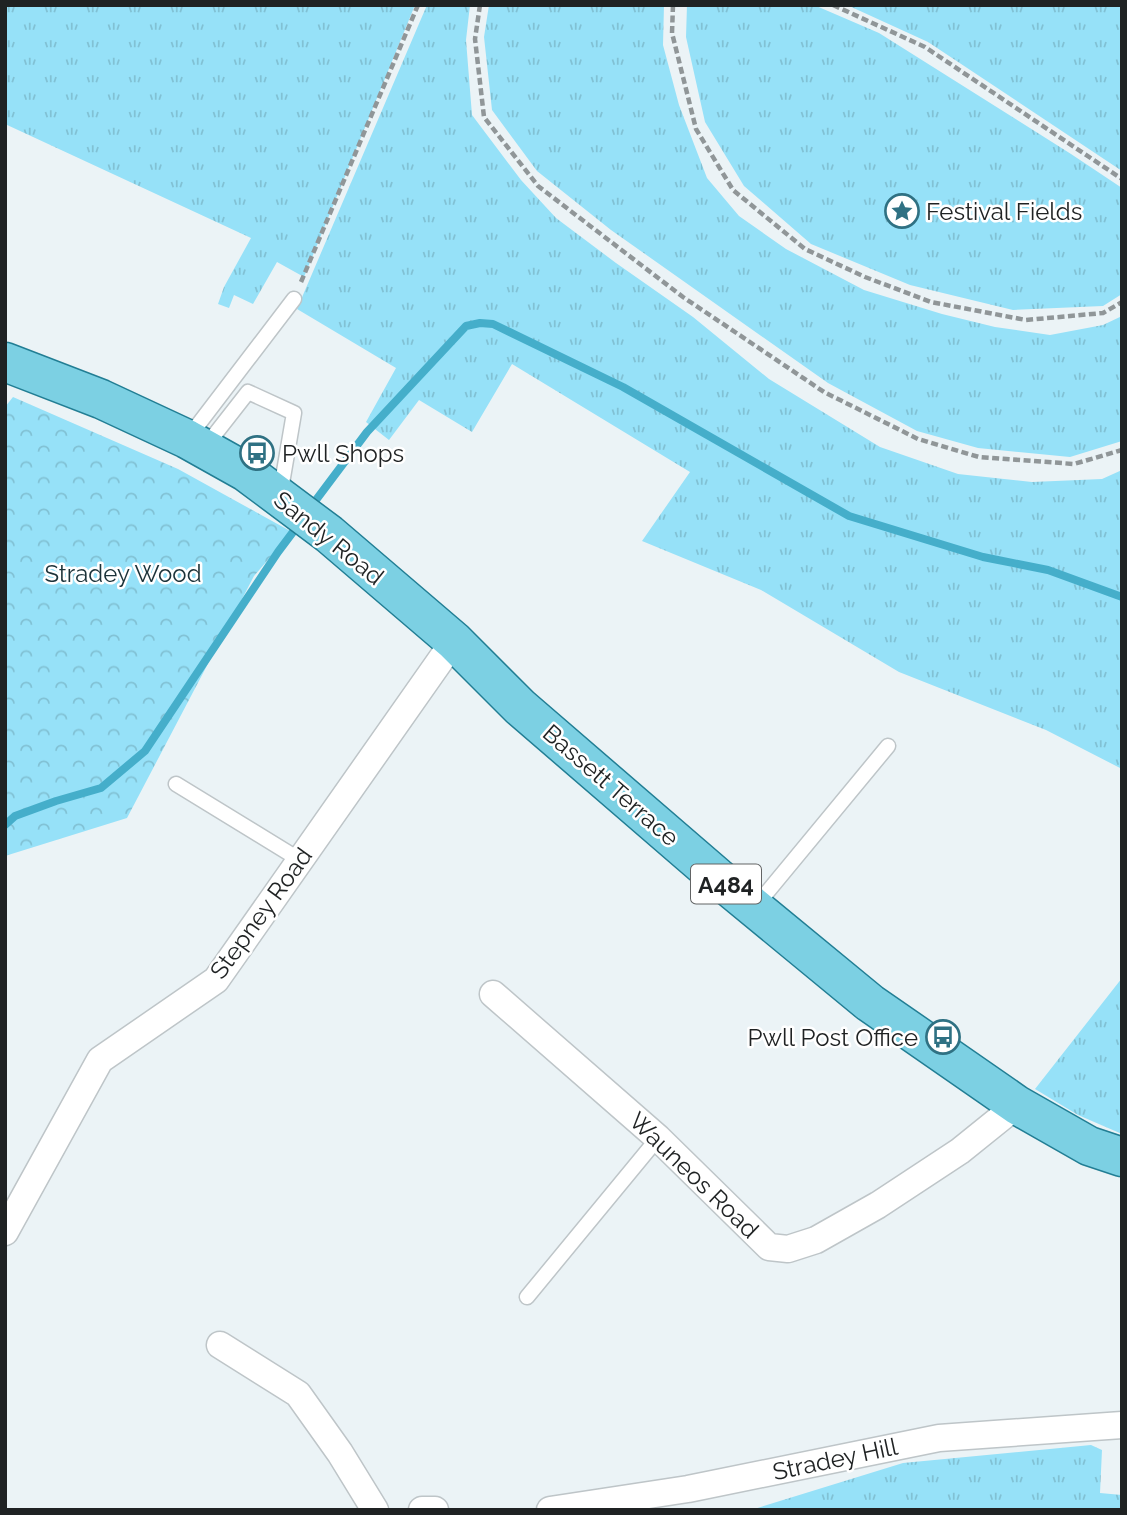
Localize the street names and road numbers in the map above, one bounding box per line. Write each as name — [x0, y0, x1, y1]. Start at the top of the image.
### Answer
street label: Sandy Road — [268, 485, 390, 591]
street label: Bassett Terrace — [537, 718, 685, 852]
street label: Stepney Road — [204, 842, 318, 984]
road number: A484 — [691, 864, 761, 904]
street label: Wauneos Road — [623, 1106, 765, 1244]
street label: Stradey Hill — [770, 1432, 901, 1486]

